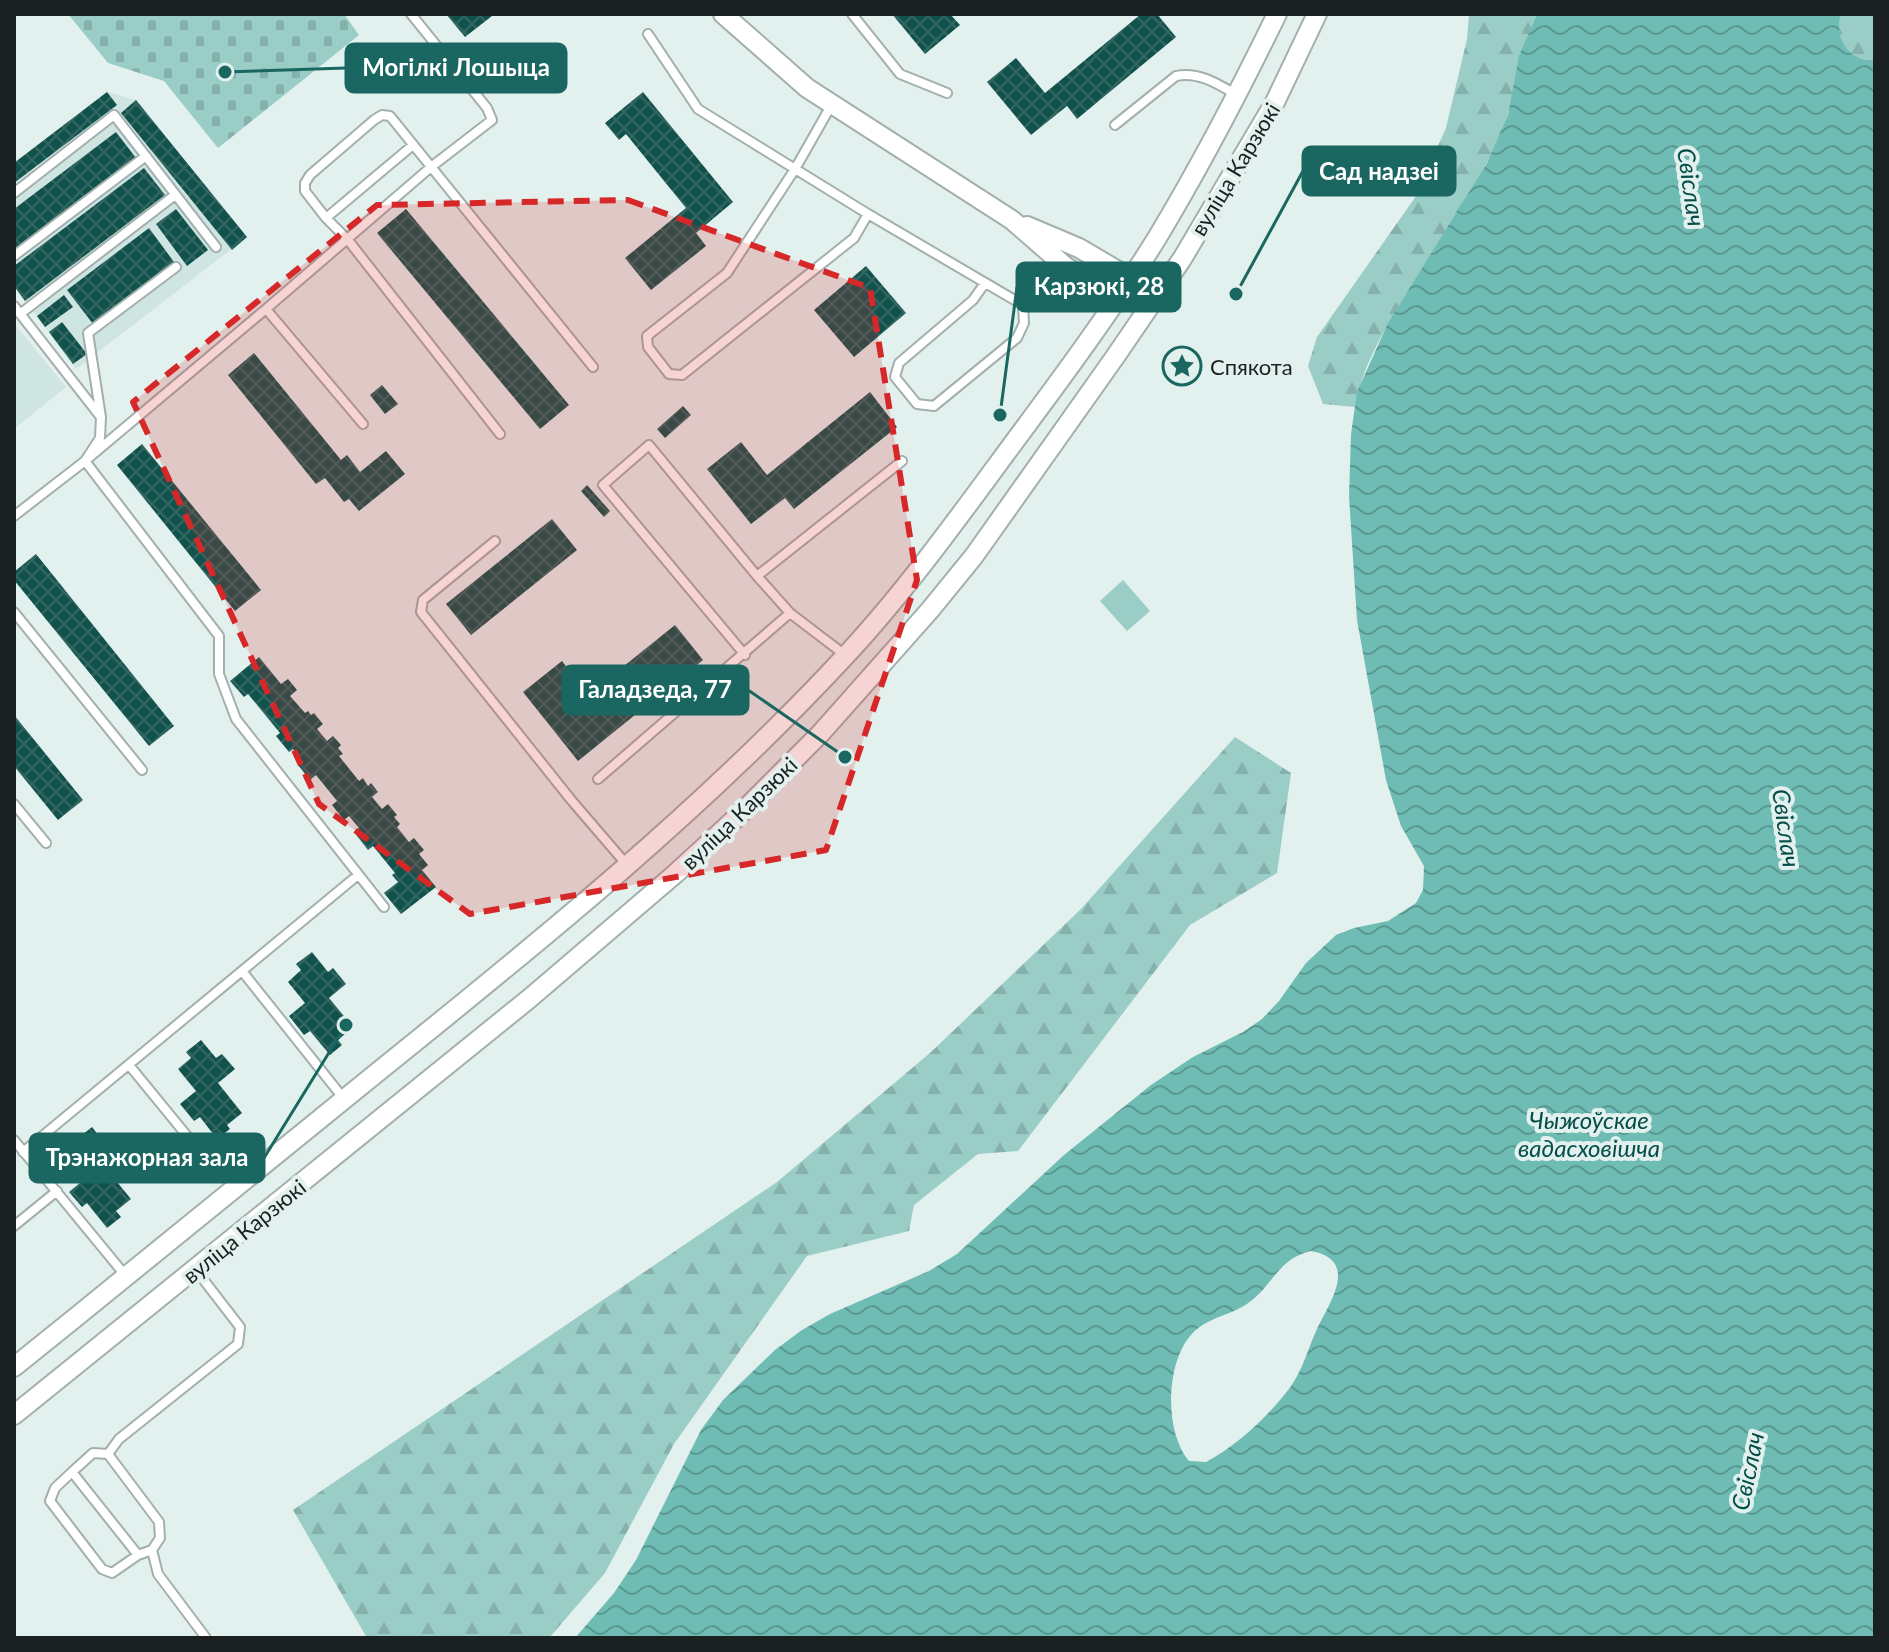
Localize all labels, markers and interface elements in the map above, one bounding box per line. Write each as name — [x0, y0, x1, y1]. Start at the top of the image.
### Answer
callout: Могілкі Лошыца — [346, 44, 566, 92]
text: Могілкі Лошыца — [362, 52, 550, 81]
street label: вуліца Карзюкі — [1185, 98, 1285, 240]
water label: Свіслач — [1672, 146, 1712, 228]
callout: Сад надзеі — [1303, 147, 1455, 195]
text: Сад надзеі — [1319, 156, 1439, 185]
callout: Карзюкі, 28 — [1017, 263, 1180, 311]
text: Карзюкі, 28 — [1034, 271, 1164, 300]
place icon: Спякота — [1161, 345, 1203, 387]
place label: Спякота — [1210, 353, 1293, 380]
callout: Галадзеда, 77 — [563, 666, 748, 714]
text: Галадзеда, 77 — [578, 674, 732, 703]
street label: вуліца Карзюкі — [676, 751, 802, 875]
water label: Свіслач — [1767, 787, 1807, 869]
water label: Чыжоўскае вадасховішча — [1518, 1105, 1660, 1162]
callout: Трэнажорная зала — [30, 1134, 264, 1182]
text: Трэнажорная зала — [46, 1142, 248, 1171]
street label: вуліца Карзюкі — [177, 1173, 311, 1289]
water label: Свіслач — [1725, 1429, 1769, 1513]

